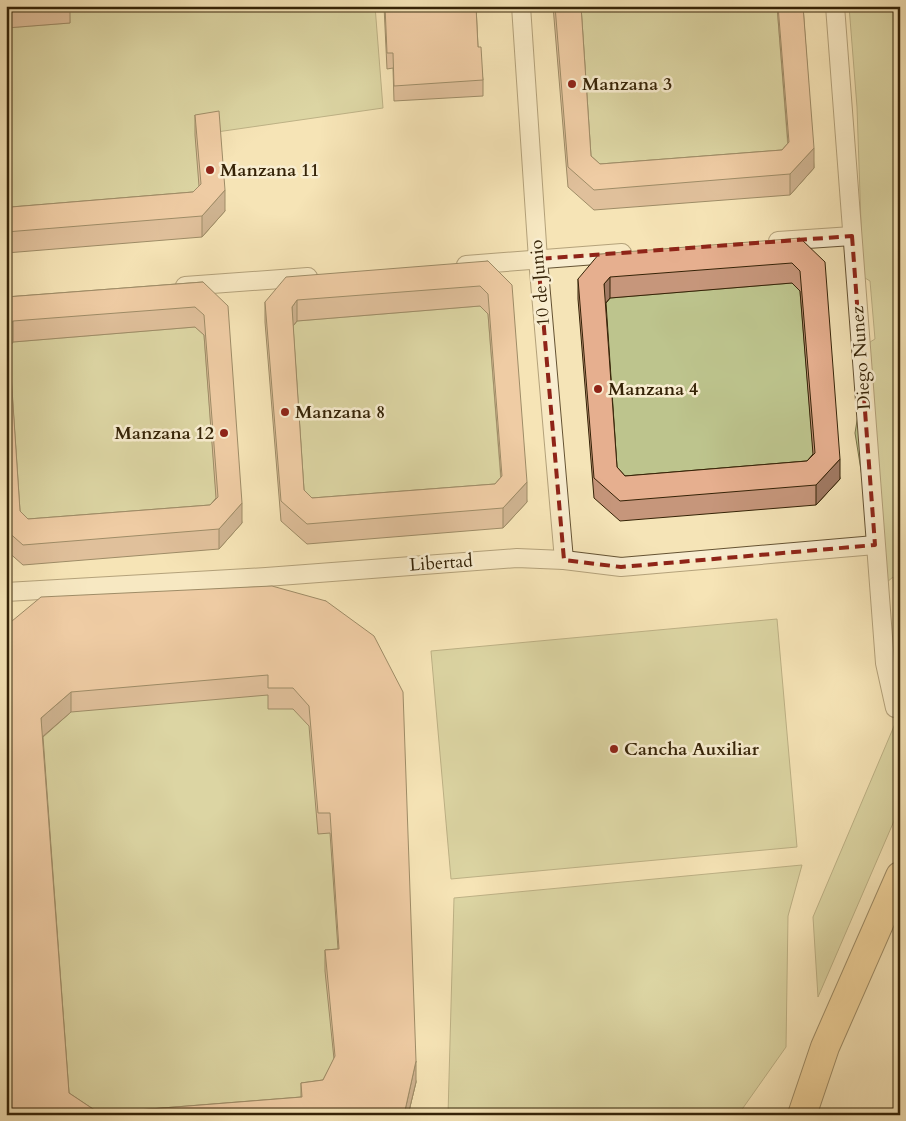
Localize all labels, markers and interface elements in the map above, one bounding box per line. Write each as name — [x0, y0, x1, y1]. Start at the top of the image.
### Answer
place label: Manzana 3 — [582, 72, 672, 97]
marker: Manzana 3 — [566, 78, 578, 90]
place label: Manzana 11 — [220, 158, 319, 183]
marker: Manzana 11 — [204, 164, 216, 176]
street label: 10 de Junio — [524, 238, 556, 327]
street label: Diego Nunez — [845, 305, 877, 411]
place label: Manzana 4 — [608, 377, 698, 402]
marker: Manzana 4 — [592, 383, 604, 395]
place label: Manzana 8 — [295, 400, 385, 425]
marker: Manzana 8 — [279, 406, 291, 418]
place label: Manzana 12 — [115, 421, 214, 446]
marker: Manzana 12 — [218, 427, 230, 439]
street label: Libertad — [409, 548, 474, 578]
place label: Cancha Auxiliar — [624, 737, 760, 762]
marker: Cancha Auxiliar — [608, 743, 620, 755]

